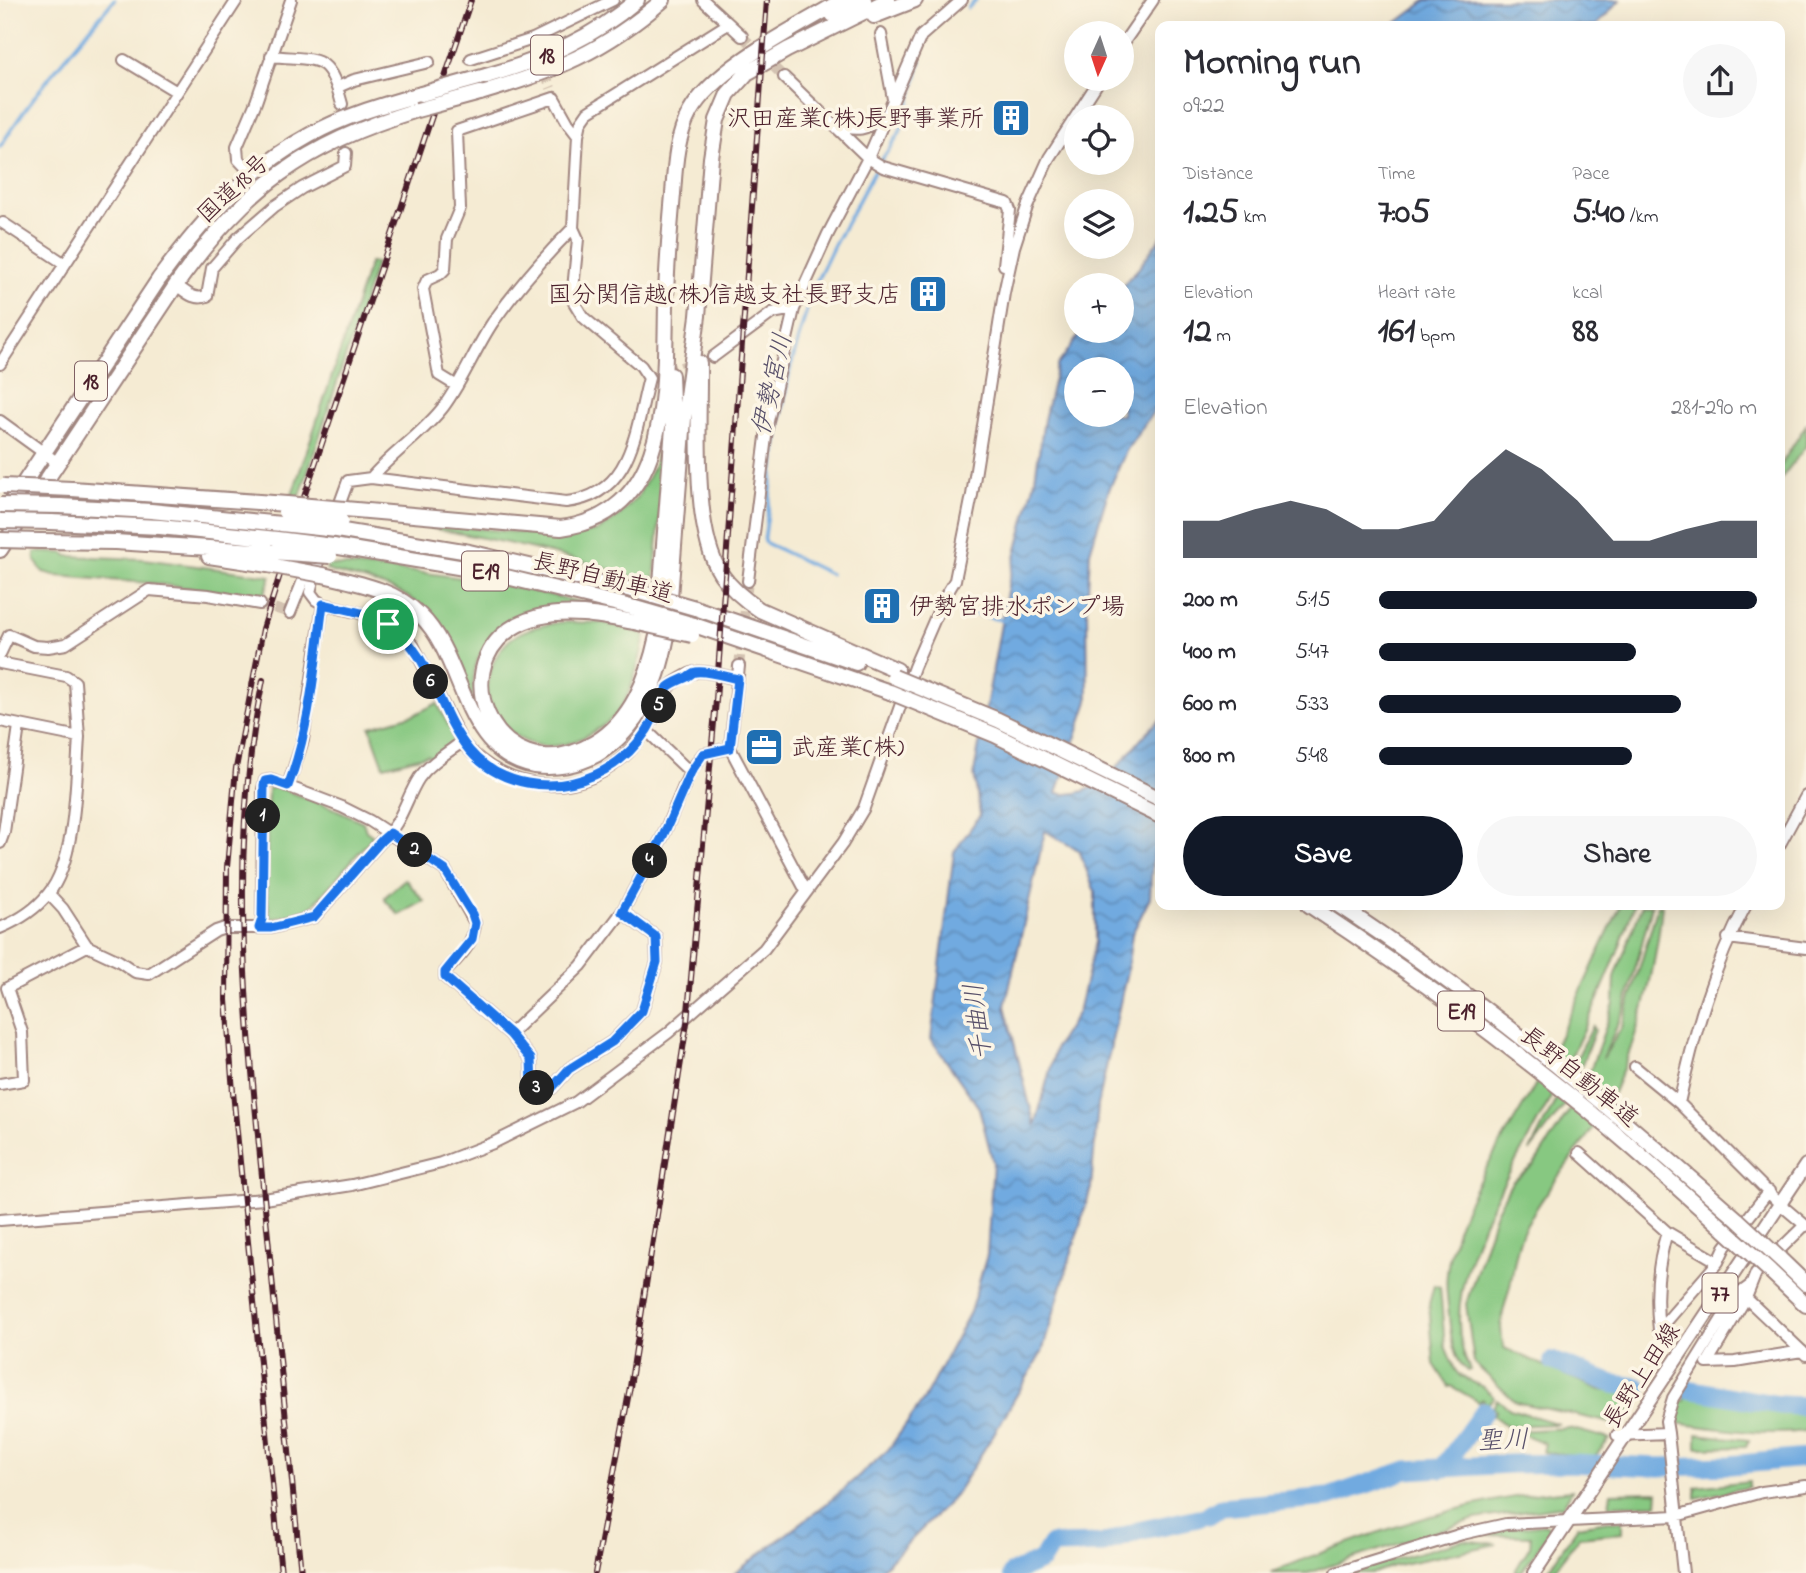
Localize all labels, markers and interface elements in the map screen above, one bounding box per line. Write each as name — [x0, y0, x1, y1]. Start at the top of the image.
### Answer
north arrow — [1064, 21, 1134, 91]
map controls — [1064, 21, 1134, 427]
road number: 18 — [531, 36, 563, 74]
text: Morning run — [1183, 36, 1361, 92]
button: share — [1683, 44, 1757, 118]
text: 09:22 — [1183, 90, 1225, 123]
building icon: 沢田産業(株)長野事業所 — [990, 97, 1032, 139]
place label: 沢田産業(株)長野事業所 — [727, 103, 984, 138]
button: locate — [1064, 105, 1134, 175]
street label: 国道18号 — [190, 147, 279, 233]
text: Distance — [1183, 161, 1253, 188]
text: Time — [1378, 161, 1415, 188]
text: Pace — [1572, 161, 1609, 188]
text: 1.25 — [1183, 188, 1239, 239]
text: 7:05 — [1378, 188, 1430, 239]
text: 5:40 — [1572, 188, 1625, 239]
button: layers — [1064, 189, 1134, 259]
text: km — [1239, 204, 1267, 231]
text: /km — [1625, 204, 1659, 231]
building icon: 国分関信越(株)信越支社長野支店 — [907, 273, 949, 315]
button: + — [1064, 273, 1134, 343]
place label: 国分関信越(株)信越支社長野支店 — [548, 279, 901, 314]
text: Elevation — [1183, 280, 1253, 307]
text: Heart rate — [1378, 280, 1456, 307]
text: kcal — [1572, 280, 1603, 307]
text: 12 — [1183, 307, 1212, 358]
text: 161 — [1378, 307, 1415, 358]
text: 88 — [1572, 307, 1599, 358]
text: m — [1212, 323, 1231, 350]
text: bpm — [1415, 323, 1455, 350]
water label: 伊勢宮川 — [744, 330, 804, 440]
button: − — [1064, 357, 1134, 427]
road number: 18 — [75, 362, 107, 400]
text: Elevation — [1183, 392, 1268, 425]
text: 281–290 m — [1671, 392, 1757, 425]
street label: 長野自動車道 — [528, 545, 676, 614]
road number: E19 — [462, 552, 508, 590]
text: 200 m — [1183, 584, 1238, 617]
text: 5:15 — [1295, 584, 1331, 617]
building icon: 伊勢宮排水ポンプ場 — [861, 585, 903, 627]
place label: 伊勢宮排水ポンプ場 — [909, 591, 1125, 626]
pin — [358, 594, 418, 654]
icon: arrive — [369, 605, 407, 643]
text: 400 m — [1183, 636, 1236, 669]
text: 5:47 — [1295, 636, 1329, 669]
pin: 6 — [414, 664, 448, 700]
text: 6 — [426, 668, 435, 695]
pin: 5 — [642, 688, 676, 724]
text: 600 m — [1183, 688, 1237, 721]
text: 5:33 — [1295, 688, 1329, 721]
text: 5 — [653, 692, 664, 719]
office icon: 武産業(株) — [743, 726, 785, 768]
place label: 武産業(株) — [791, 732, 904, 767]
text: 800 m — [1183, 740, 1235, 773]
text: 5:48 — [1295, 740, 1328, 773]
pin: 1 — [246, 798, 280, 834]
text: 1 — [259, 802, 266, 829]
button: Save — [1183, 816, 1463, 896]
button: Share — [1477, 816, 1757, 896]
pin: 2 — [398, 832, 432, 868]
text: 2 — [410, 836, 419, 863]
pin: 4 — [632, 844, 668, 878]
text: 4 — [646, 847, 653, 874]
water label: 千曲川 — [956, 981, 1004, 1063]
road number: E19 — [1438, 992, 1484, 1030]
street label: 長野自動車道 — [1511, 1019, 1645, 1137]
pin: 3 — [520, 1070, 554, 1106]
text: 3 — [533, 1074, 540, 1101]
road number: 77 — [1702, 1274, 1738, 1312]
street label: 長野上田線 — [1596, 1317, 1690, 1436]
water label: 聖川 — [1476, 1422, 1530, 1462]

